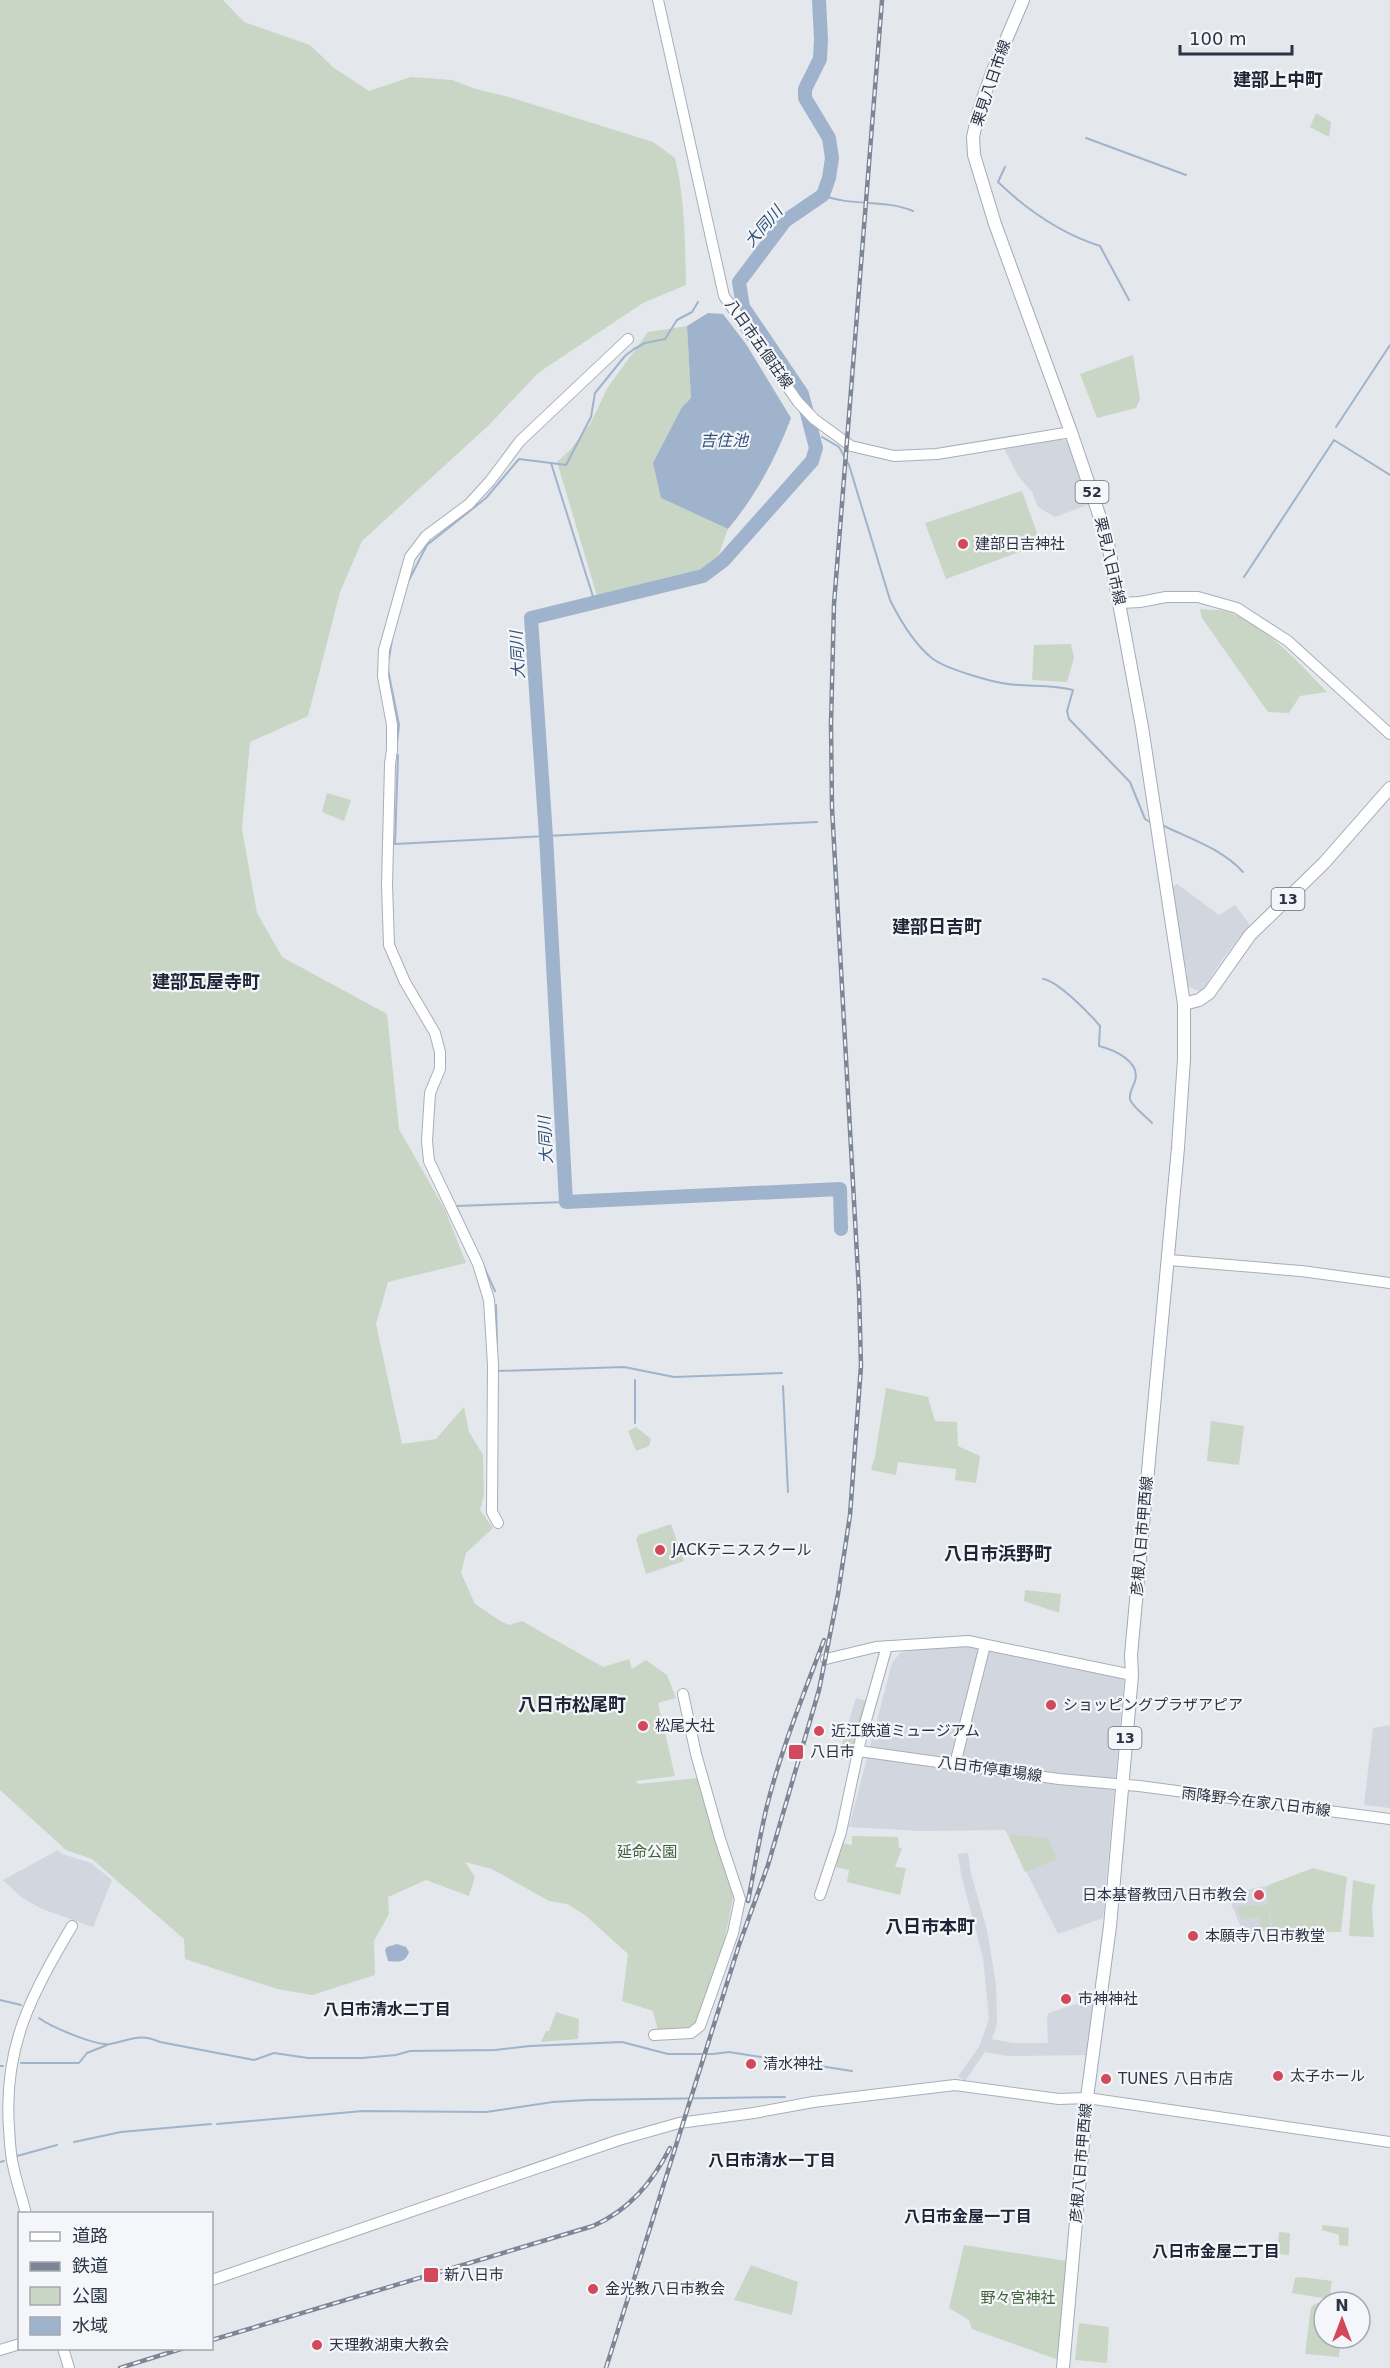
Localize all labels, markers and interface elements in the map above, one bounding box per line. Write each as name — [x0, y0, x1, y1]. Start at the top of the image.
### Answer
scale bar — [1180, 18, 1292, 56]
text: 100 m — [1189, 28, 1247, 49]
street label: 栗見八日市線 — [968, 38, 1014, 128]
district label: 建部上中町 — [1233, 69, 1323, 90]
water label: 大同川 — [740, 200, 788, 251]
street label: 八日市五個荘線 — [722, 296, 796, 392]
water label: 吉住池 — [700, 431, 750, 450]
road number: 52 — [1076, 481, 1108, 503]
street label: 栗見八日市線 — [1091, 515, 1129, 607]
place label: 建部日吉神社 — [975, 535, 1065, 553]
marker: 建部日吉神社 — [956, 537, 970, 551]
water label: 大同川 — [507, 629, 528, 679]
road number: 13 — [1272, 888, 1304, 910]
district label: 建部日吉町 — [892, 916, 982, 937]
district label: 建部瓦屋寺町 — [152, 971, 260, 992]
water label: 大同川 — [535, 1114, 556, 1164]
street label: 彦根八日市甲西線 — [1128, 1475, 1156, 1597]
place label: JACKテニススクール — [671, 1541, 811, 1559]
marker: JACKテニススクール — [653, 1543, 667, 1557]
district label: 八日市浜野町 — [944, 1543, 1052, 1564]
district label: 八日市松尾町 — [518, 1694, 626, 1715]
place label: ショッピングプラザアピア — [1063, 1696, 1243, 1714]
marker: ショッピングプラザアピア — [1044, 1698, 1058, 1712]
place label: 松尾大社 — [655, 1717, 715, 1735]
marker: 松尾大社 — [636, 1719, 650, 1733]
place label: 近江鉄道ミュージアム — [831, 1722, 980, 1740]
marker: 近江鉄道ミュージアム — [812, 1724, 826, 1738]
road number: 13 — [1108, 1727, 1142, 1749]
marker: 八日市 — [787, 1743, 805, 1761]
place label: 八日市 — [810, 1743, 855, 1761]
street label: 八日市停車場線 — [937, 1753, 1043, 1785]
street label: 雨降野今在家八日市線 — [1180, 1784, 1332, 1820]
park label: 延命公園 — [617, 1843, 677, 1861]
place label: 日本基督教団八日市教会 — [1082, 1886, 1247, 1904]
marker: 日本基督教団八日市教会 — [1252, 1888, 1266, 1902]
district label: 八日市本町 — [885, 1916, 975, 1937]
place label: 本願寺八日市教堂 — [1205, 1927, 1325, 1945]
marker: 本願寺八日市教堂 — [1186, 1929, 1200, 1943]
place label: 市神神社 — [1078, 1990, 1138, 2008]
marker: 市神神社 — [1059, 1992, 1073, 2006]
district label: 八日市清水二丁目 — [323, 2000, 451, 2019]
place label: 清水神社 — [763, 2055, 823, 2073]
marker: 清水神社 — [744, 2057, 758, 2071]
place label: 太子ホール — [1290, 2067, 1365, 2085]
marker: 太子ホール — [1271, 2069, 1285, 2083]
place label: TUNES 八日市店 — [1117, 2070, 1233, 2088]
marker: TUNES 八日市店 — [1099, 2072, 1113, 2086]
street label: 彦根八日市甲西線 — [1067, 2102, 1095, 2224]
district label: 八日市清水一丁目 — [708, 2151, 836, 2170]
district label: 八日市金屋一丁目 — [904, 2207, 1032, 2226]
legend — [18, 2212, 213, 2350]
text: 道路 — [72, 2225, 108, 2246]
district label: 八日市金屋二丁目 — [1152, 2242, 1280, 2261]
text: 鉄道 — [72, 2255, 108, 2276]
marker: 新八日市 — [422, 2266, 440, 2284]
place label: 新八日市 — [444, 2266, 504, 2284]
place label: 金光教八日市教会 — [605, 2280, 725, 2298]
marker: 金光教八日市教会 — [586, 2282, 600, 2296]
text: 公園 — [72, 2285, 108, 2306]
park label: 野々宮神社 — [980, 2289, 1056, 2307]
north arrow — [1312, 2290, 1372, 2350]
text: N — [1335, 2296, 1349, 2315]
text: 水域 — [72, 2315, 108, 2336]
place label: 天理教湖東大教会 — [329, 2336, 449, 2354]
marker: 天理教湖東大教会 — [310, 2338, 324, 2352]

